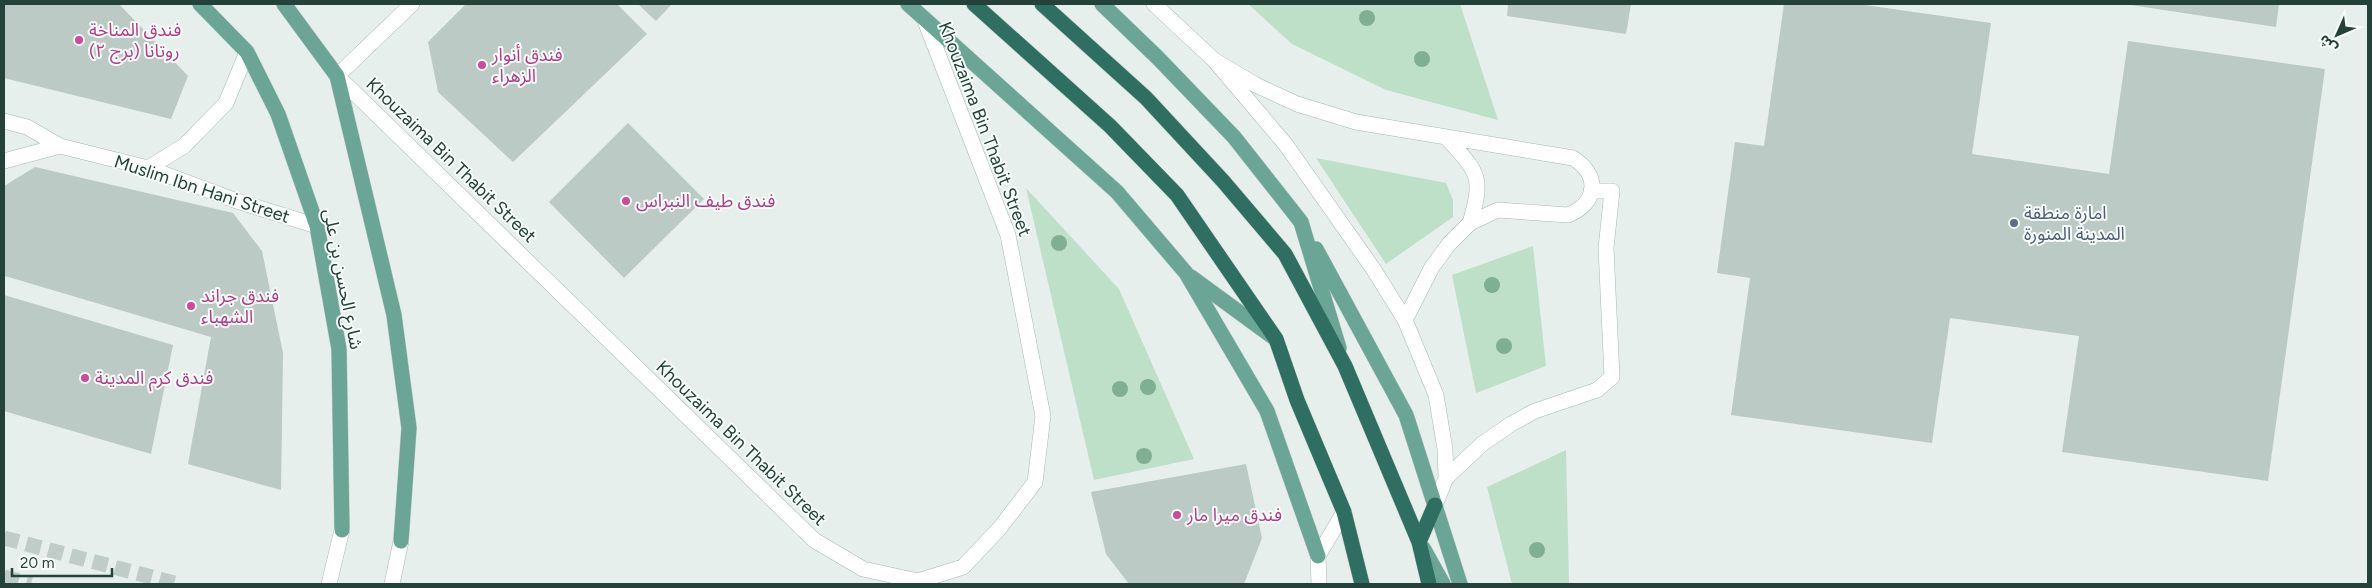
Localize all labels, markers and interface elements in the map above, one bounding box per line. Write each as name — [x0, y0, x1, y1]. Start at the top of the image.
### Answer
north arrow — [2312, 10, 2362, 60]
place label: فندق المناخة روتانا (برج ٢) — [89, 19, 181, 64]
street label: Khouzaima Bin Thabit Street — [934, 19, 1036, 239]
text: ش — [2315, 31, 2341, 57]
marker: فندق المناخة روتانا (برج ٢) — [73, 34, 85, 46]
place label: فندق أنوار الزهراء — [491, 44, 563, 87]
marker: فندق أنوار الزهراء — [476, 59, 488, 71]
street label: Khouzaima Bin Thabit Street — [361, 73, 541, 247]
street label: Muslim Ibn Hani Street — [111, 150, 293, 228]
place label: فندق طيف النبراس — [636, 190, 775, 212]
marker: فندق طيف النبراس — [620, 195, 632, 207]
place label: امارة منطقة المدينة المنورة — [2024, 202, 2125, 245]
street label: شارع الحسن بن على — [316, 207, 367, 352]
marker: امارة منطقة المدينة المنورة — [2008, 217, 2020, 229]
place label: فندق جراند الشهباء — [201, 285, 279, 328]
marker: فندق جراند الشهباء — [185, 300, 197, 312]
street label: Khouzaima Bin Thabit Street — [651, 356, 831, 530]
place label: فندق كرم المدينة — [95, 367, 213, 392]
marker: فندق كرم المدينة — [79, 372, 91, 384]
place label: فندق ميرا مار — [1186, 504, 1282, 526]
marker: فندق ميرا مار — [1171, 509, 1183, 521]
scale bar — [12, 546, 112, 578]
text: 20 m — [20, 554, 54, 572]

